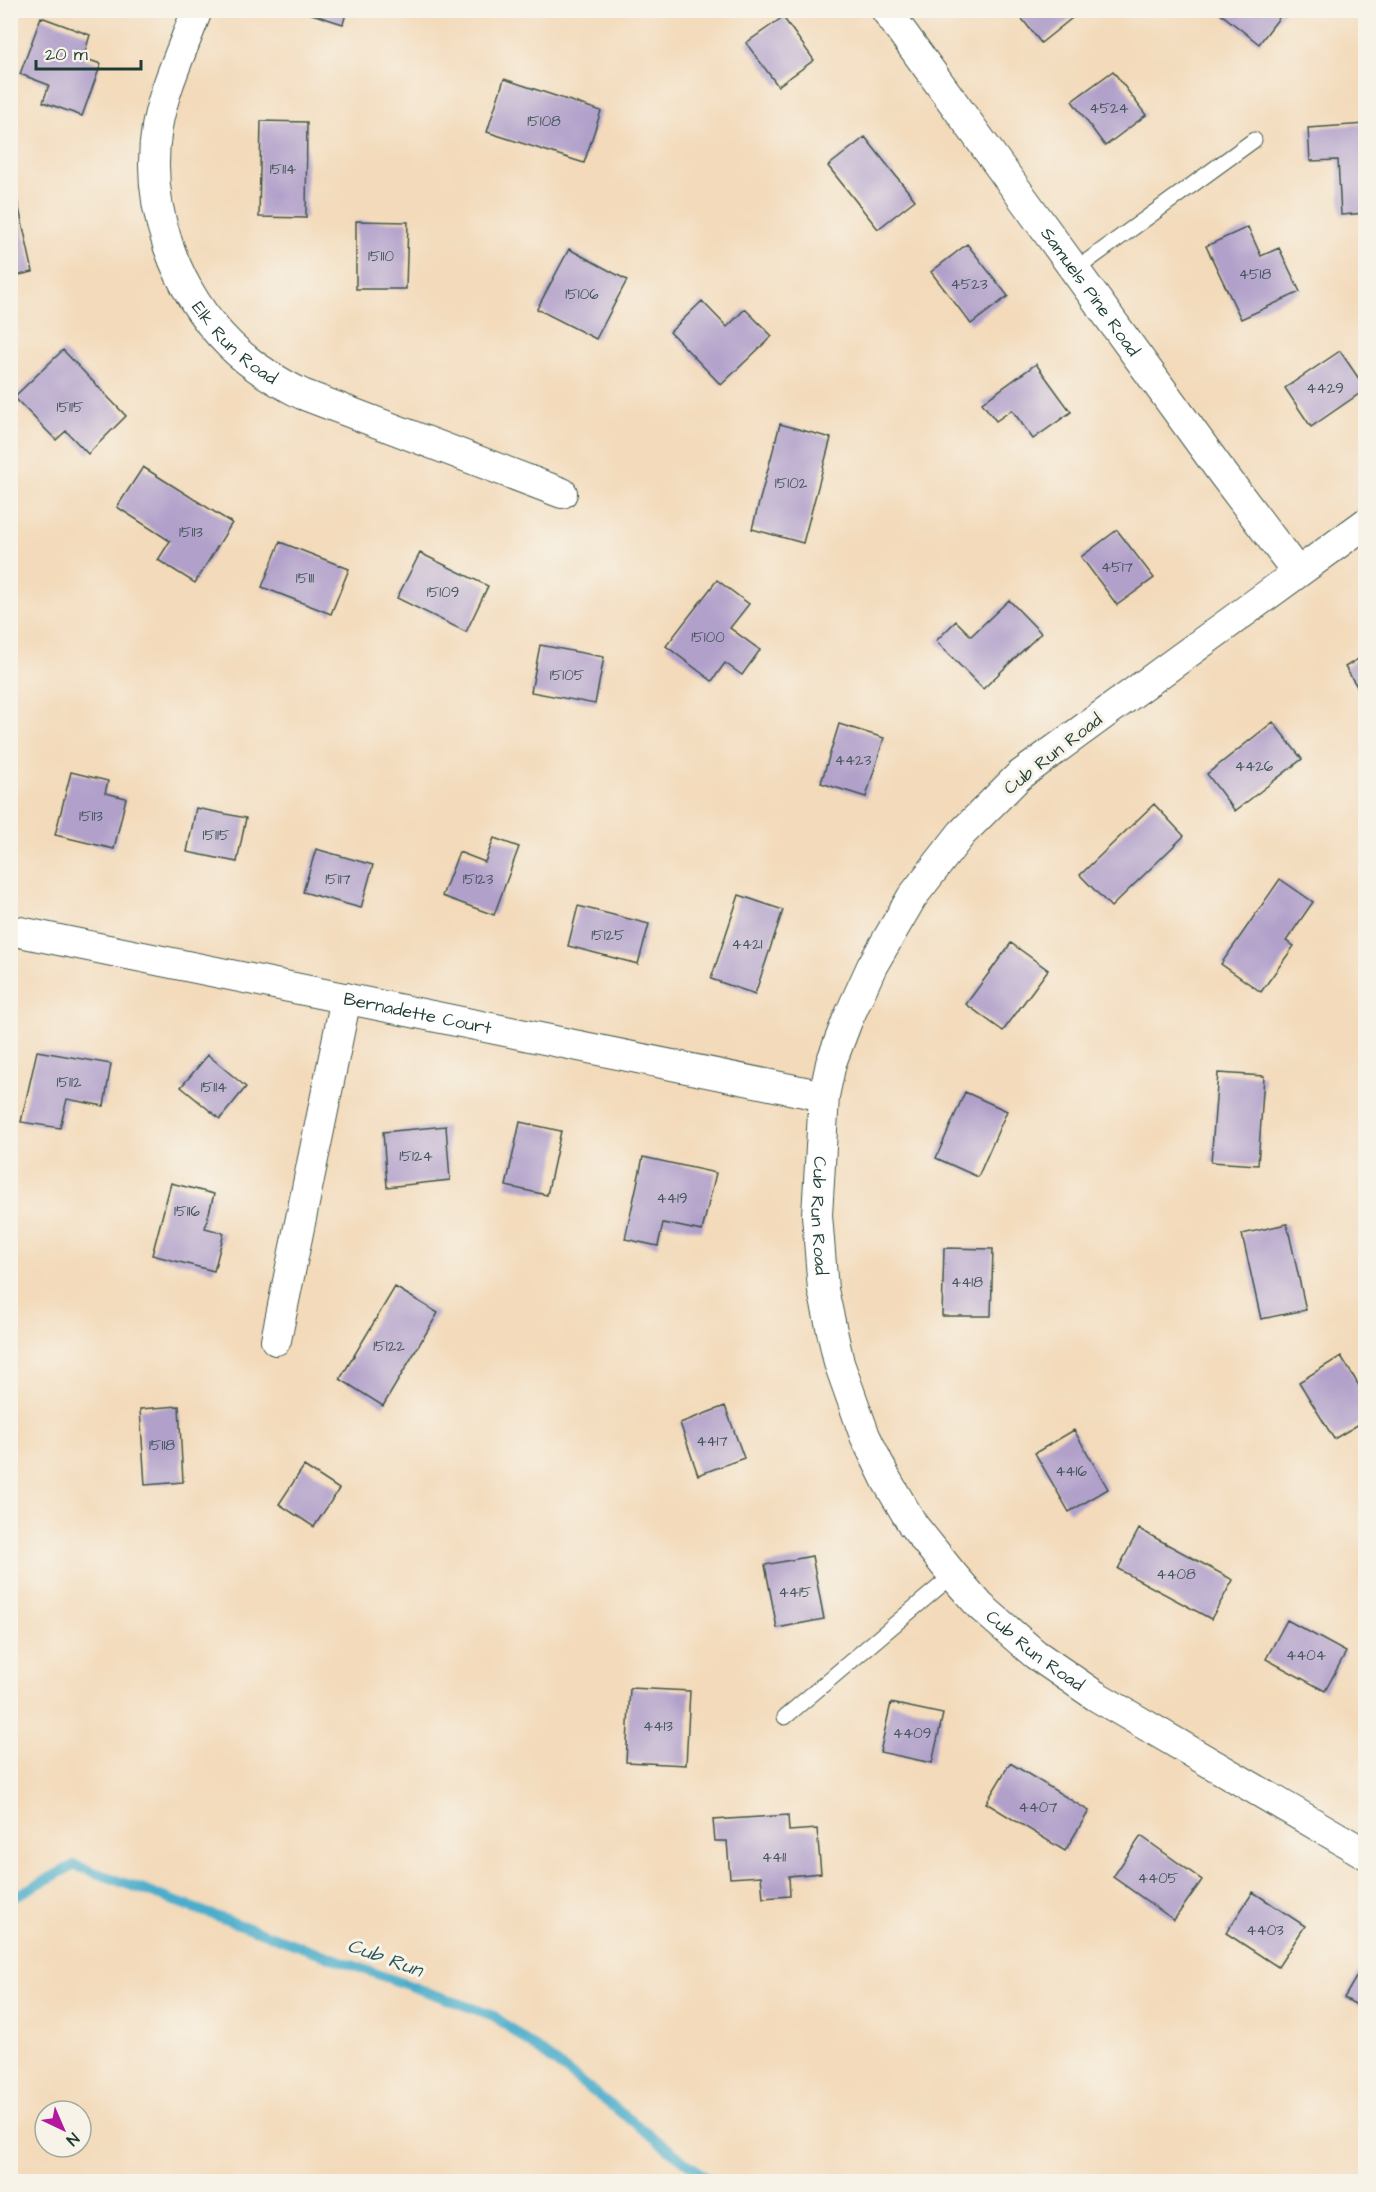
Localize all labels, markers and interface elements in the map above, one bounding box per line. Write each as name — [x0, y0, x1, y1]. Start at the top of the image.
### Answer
scale bar — [36, 33, 141, 71]
text: 20 m — [45, 42, 88, 67]
house number: 4524 — [1089, 98, 1129, 119]
house number: 15108 — [527, 111, 561, 132]
house number: 15114 — [270, 159, 296, 180]
street label: Samuels Pine Road — [1035, 222, 1146, 361]
house number: 15110 — [368, 246, 394, 267]
house number: 4518 — [1239, 264, 1272, 285]
house number: 4523 — [950, 274, 988, 295]
house number: 15106 — [565, 284, 599, 305]
street label: Elk Run Road — [186, 296, 282, 390]
house number: 4429 — [1306, 378, 1344, 399]
house number: 15115 — [57, 397, 84, 418]
house number: 15102 — [775, 473, 808, 494]
house number: 15113 — [179, 522, 203, 543]
house number: 4517 — [1101, 557, 1133, 578]
house number: 15111 — [296, 568, 314, 589]
house number: 15109 — [427, 582, 459, 603]
house number: 15100 — [691, 627, 725, 648]
house number: 15105 — [550, 665, 585, 686]
street label: Cub Run Road — [999, 708, 1107, 800]
house number: 4423 — [835, 750, 872, 771]
house number: 4426 — [1235, 756, 1274, 777]
house number: 15113 — [79, 806, 103, 827]
house number: 15115 — [203, 825, 230, 846]
house number: 15117 — [325, 869, 351, 890]
house number: 15123 — [463, 869, 494, 890]
house number: 15125 — [591, 925, 625, 946]
house number: 4421 — [732, 934, 763, 955]
street label: Bernadette Court — [341, 986, 494, 1041]
house number: 15112 — [57, 1072, 82, 1093]
house number: 15114 — [201, 1077, 227, 1098]
house number: 15124 — [399, 1146, 433, 1167]
street label: Cub Run Road — [804, 1156, 834, 1276]
house number: 4419 — [657, 1188, 687, 1209]
house number: 15116 — [174, 1201, 200, 1222]
house number: 4418 — [951, 1272, 983, 1293]
house number: 15122 — [373, 1336, 405, 1357]
house number: 4417 — [696, 1431, 728, 1452]
house number: 15118 — [149, 1435, 175, 1456]
house number: 4416 — [1055, 1461, 1087, 1482]
house number: 4408 — [1156, 1564, 1196, 1585]
house number: 4415 — [779, 1582, 812, 1603]
street label: Cub Run Road — [980, 1604, 1089, 1697]
house number: 4404 — [1286, 1645, 1326, 1666]
house number: 4413 — [643, 1716, 673, 1737]
house number: 4409 — [893, 1723, 931, 1744]
house number: 4407 — [1018, 1797, 1058, 1818]
house number: 4411 — [762, 1847, 786, 1868]
house number: 4405 — [1138, 1868, 1179, 1889]
house number: 4403 — [1246, 1920, 1284, 1941]
water label: Cub Run — [344, 1932, 428, 1985]
north arrow — [33, 2099, 93, 2159]
text: N — [61, 2128, 84, 2150]

